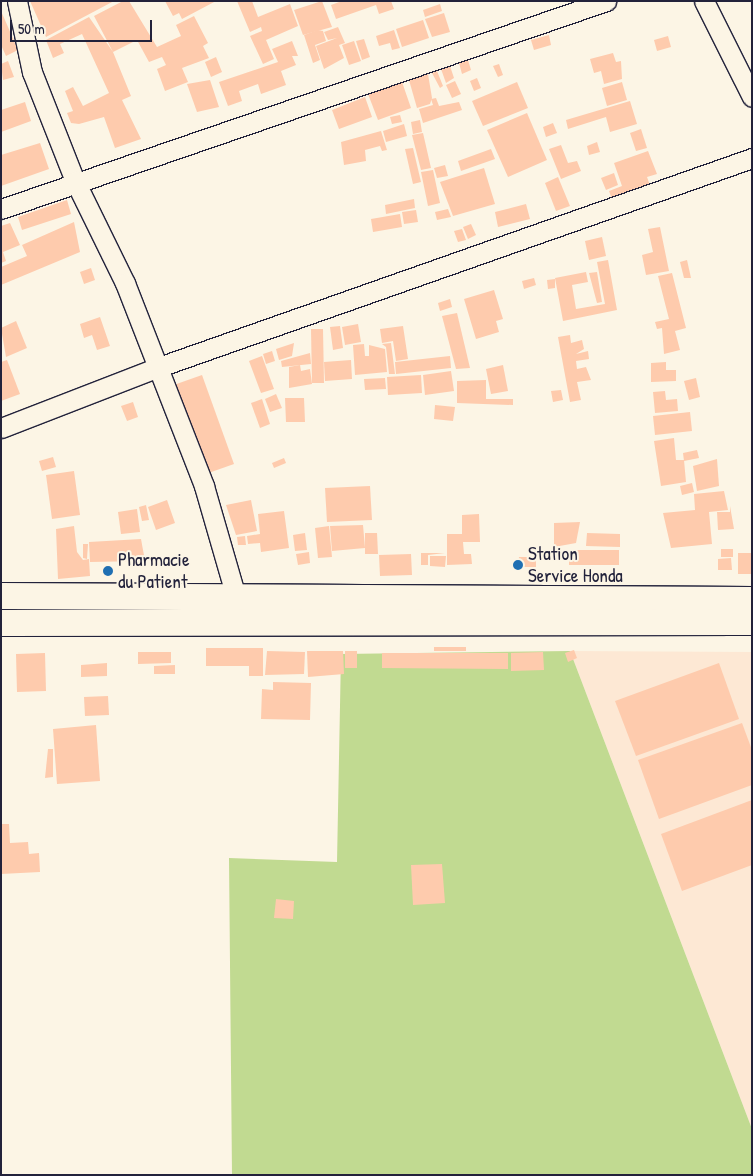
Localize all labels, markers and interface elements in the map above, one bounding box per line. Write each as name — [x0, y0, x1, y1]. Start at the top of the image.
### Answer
scale bar — [12, 10, 155, 42]
text: 50 m — [18, 18, 45, 39]
place label: Station Service Honda — [528, 543, 623, 587]
place label: Pharmacie du Patient — [118, 549, 189, 593]
marker: Station Service Honda — [512, 559, 524, 571]
marker: Pharmacie du Patient — [102, 565, 114, 577]

